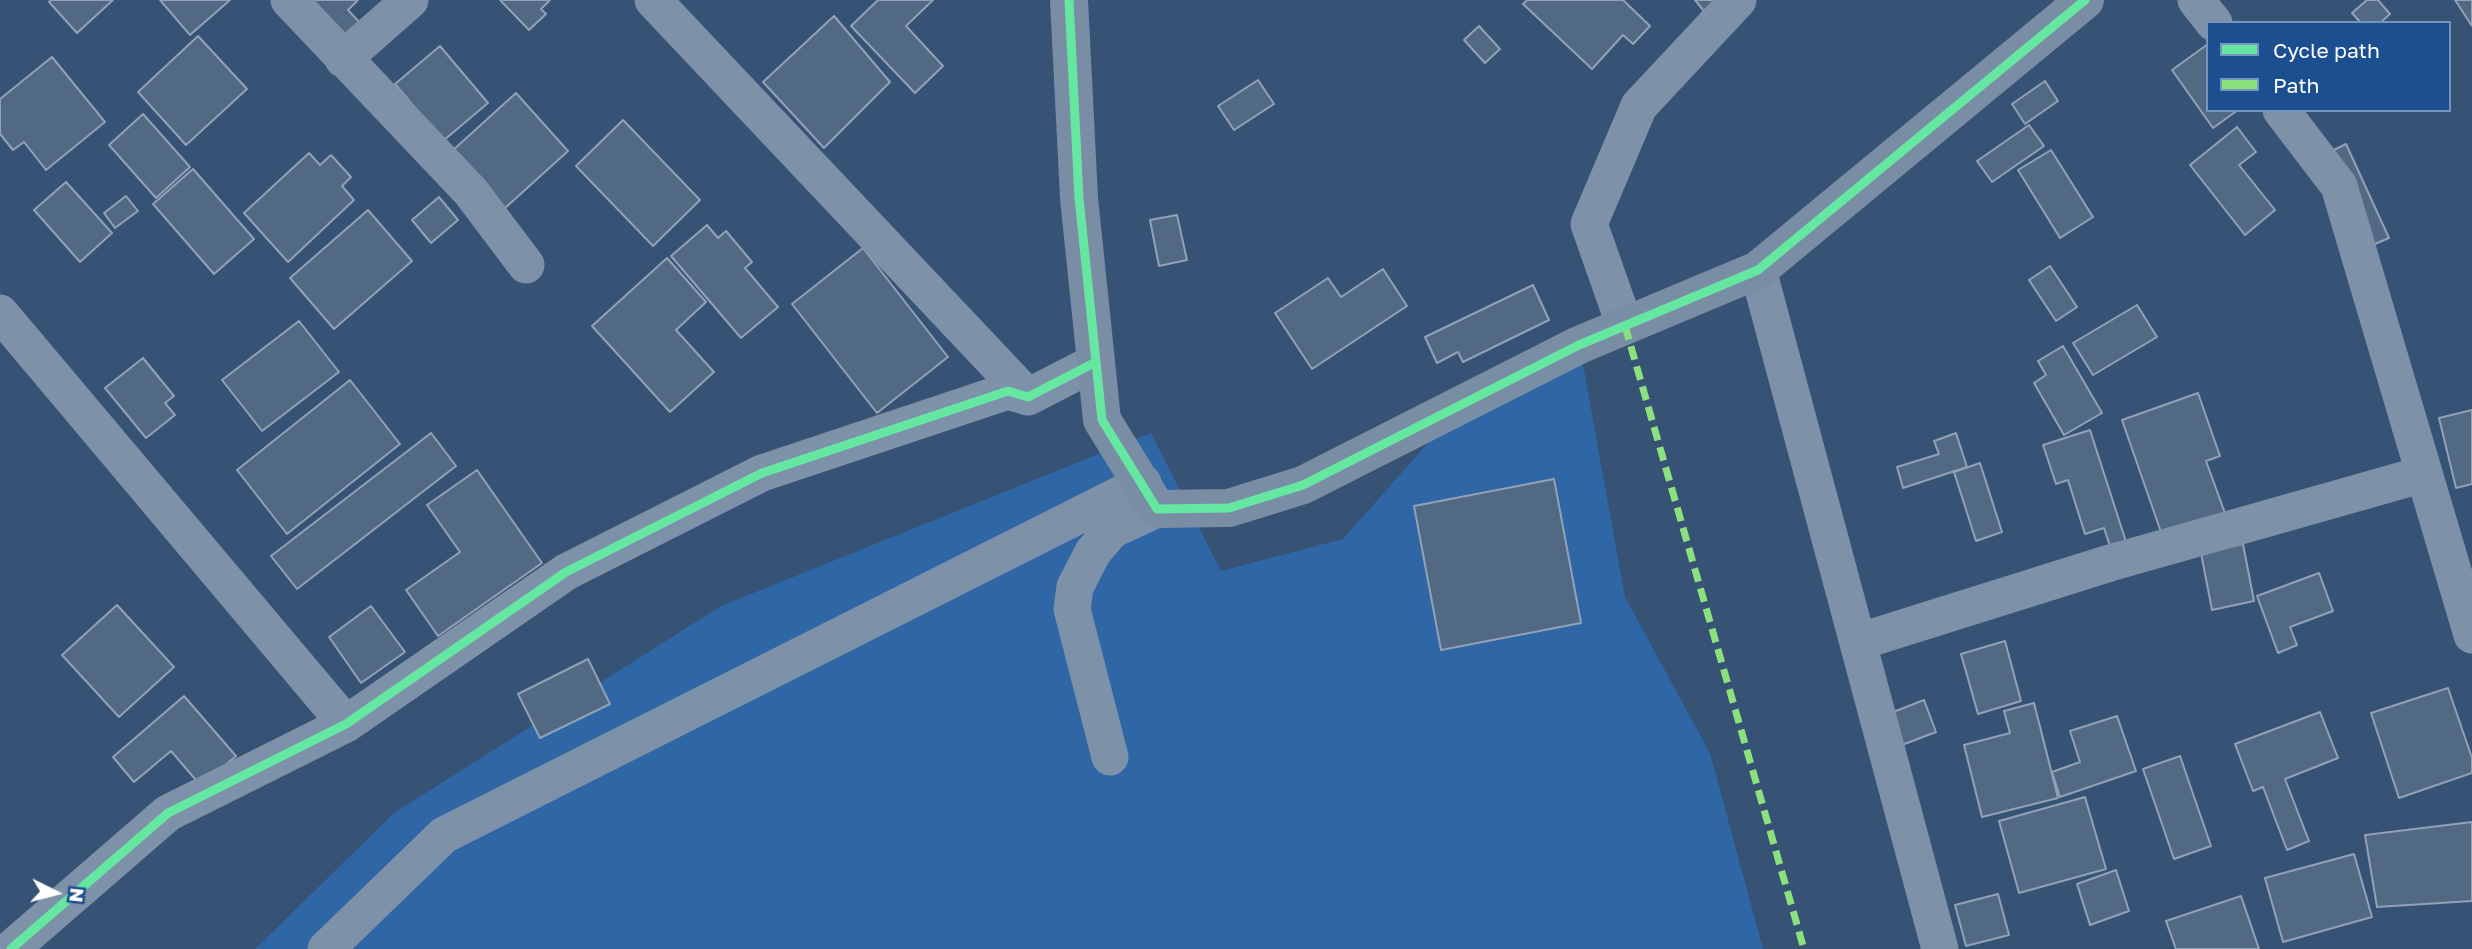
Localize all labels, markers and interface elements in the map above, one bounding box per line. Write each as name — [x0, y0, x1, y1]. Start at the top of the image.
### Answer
legend — [2206, 21, 2451, 112]
text: Cycle path — [2273, 37, 2380, 63]
text: Path — [2273, 72, 2320, 98]
north arrow — [21, 858, 91, 928]
text: N — [65, 887, 90, 904]

